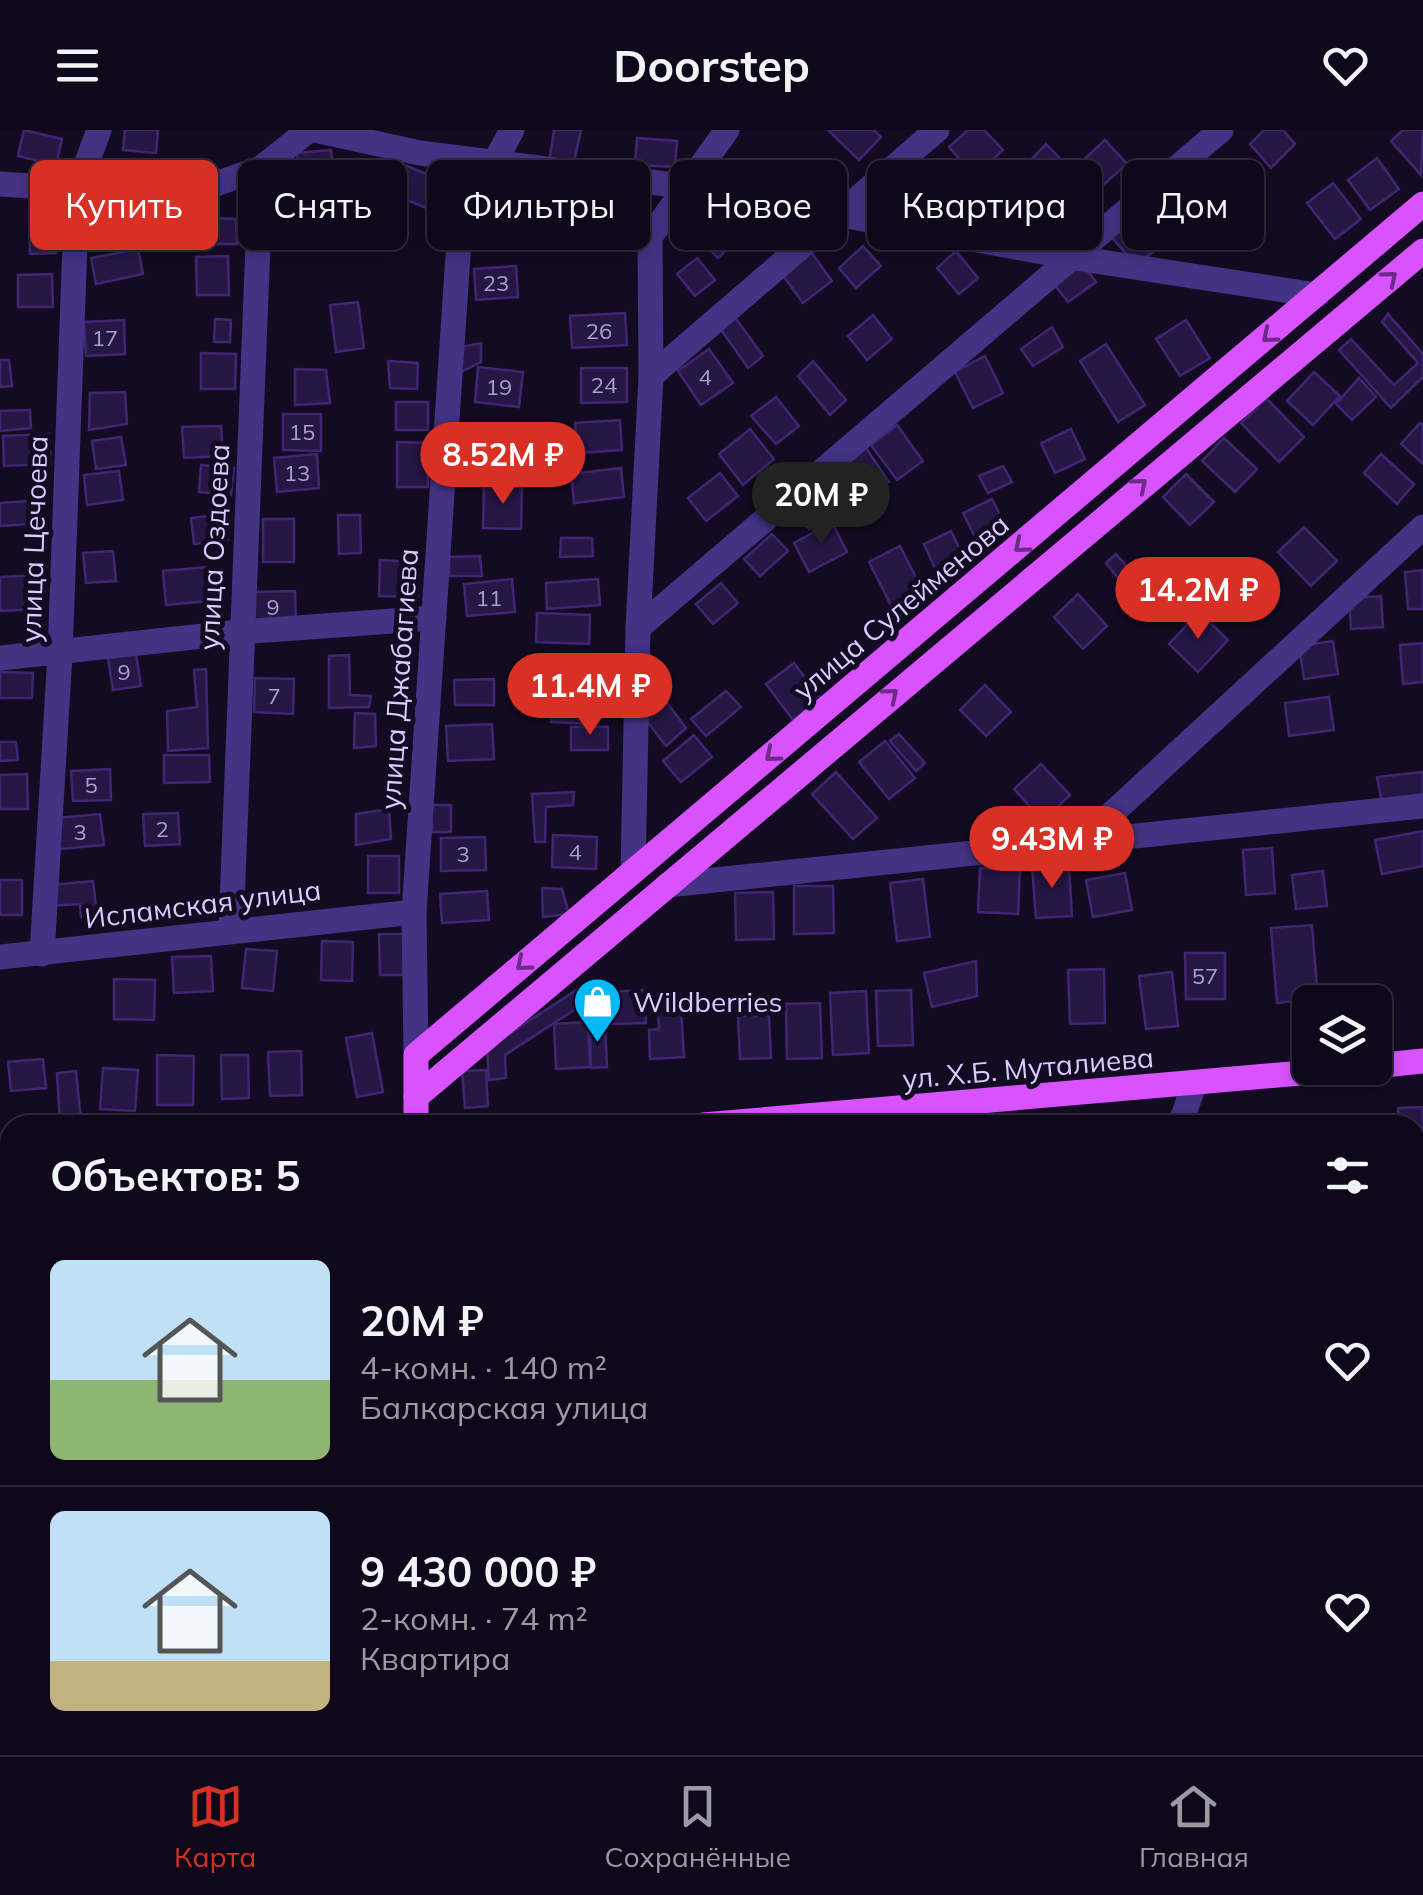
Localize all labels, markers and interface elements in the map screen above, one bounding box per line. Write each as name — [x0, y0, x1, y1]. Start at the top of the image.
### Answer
text: Doorstep — [613, 37, 810, 93]
icon: menu — [50, 38, 105, 93]
icon: heart — [1318, 38, 1373, 93]
chip: Купить — [30, 160, 218, 250]
chip: Снять — [238, 160, 407, 250]
chip: Фильтры — [427, 160, 650, 250]
chip: Новое — [670, 160, 847, 250]
chip: Квартира — [867, 160, 1102, 250]
chip: Дом — [1122, 160, 1264, 250]
house number: 23 — [483, 269, 509, 297]
one-way arrow — [1379, 272, 1397, 290]
house number: 26 — [586, 317, 612, 345]
house number: 17 — [92, 324, 118, 352]
one-way arrow — [1262, 324, 1280, 342]
house number: 4 — [698, 363, 712, 391]
house number: 24 — [591, 371, 617, 399]
house number: 19 — [486, 373, 512, 401]
house number: 15 — [289, 418, 315, 446]
pin: 8.52M ₽ — [411, 422, 595, 507]
text: 8.52M ₽ — [442, 434, 564, 474]
street label: улица Цечоева — [12, 435, 55, 643]
street label: улица Оздоева — [191, 443, 236, 651]
house number: 13 — [284, 459, 310, 487]
pin: 20M ₽ — [751, 462, 891, 547]
text: 20M ₽ — [774, 474, 868, 514]
one-way arrow — [1128, 479, 1146, 497]
street label: улица Сулейменова — [786, 506, 1016, 707]
one-way arrow — [1014, 534, 1032, 552]
street label: улица Джабагиева — [372, 547, 425, 811]
pin: 14.2M ₽ — [1106, 557, 1290, 642]
text: 14.2M ₽ — [1137, 569, 1259, 609]
house number: 11 — [476, 584, 502, 612]
house number: 9 — [266, 593, 280, 621]
pin: 11.4M ₽ — [498, 653, 682, 738]
house number: 9 — [117, 658, 131, 686]
text: 11.4M ₽ — [529, 665, 651, 705]
house number: 7 — [267, 682, 281, 710]
one-way arrow — [880, 689, 898, 707]
one-way arrow — [765, 743, 783, 761]
house number: 5 — [84, 771, 98, 799]
pin: 9.43M ₽ — [960, 806, 1144, 891]
house number: 2 — [155, 815, 169, 843]
house number: 3 — [73, 818, 87, 846]
text: 9.43M ₽ — [991, 818, 1113, 858]
house number: 4 — [568, 838, 582, 866]
house number: 3 — [456, 840, 470, 868]
street label: Исламская улица — [83, 872, 323, 935]
one-way arrow — [517, 952, 535, 970]
house number: 57 — [1192, 962, 1218, 990]
shop icon: Wildberries — [572, 976, 624, 1044]
place label: Wildberries — [633, 984, 782, 1019]
map controls — [1292, 985, 1392, 1085]
button: layers — [1292, 985, 1392, 1085]
street label: ул. Х.Б. Муталиева — [901, 1039, 1155, 1096]
icon: filters — [1320, 1148, 1375, 1203]
text: Объектов: 5 — [50, 1149, 300, 1202]
text: 20M ₽ — [360, 1294, 484, 1347]
icon: home — [130, 1300, 250, 1420]
icon: heart — [1320, 1333, 1375, 1388]
text: 4-комн. · 140 m² — [360, 1347, 607, 1387]
text: Балкарская улица — [360, 1387, 648, 1427]
text: 9 430 000 ₽ — [360, 1545, 596, 1598]
icon: home — [130, 1551, 250, 1671]
icon: heart — [1320, 1584, 1375, 1639]
text: 2-комн. · 74 m² — [360, 1598, 588, 1638]
text: Квартира — [360, 1638, 511, 1678]
tab: Карта — [174, 1779, 256, 1874]
tab: Сохранённые — [605, 1779, 791, 1874]
tab: Главная — [1139, 1779, 1249, 1874]

